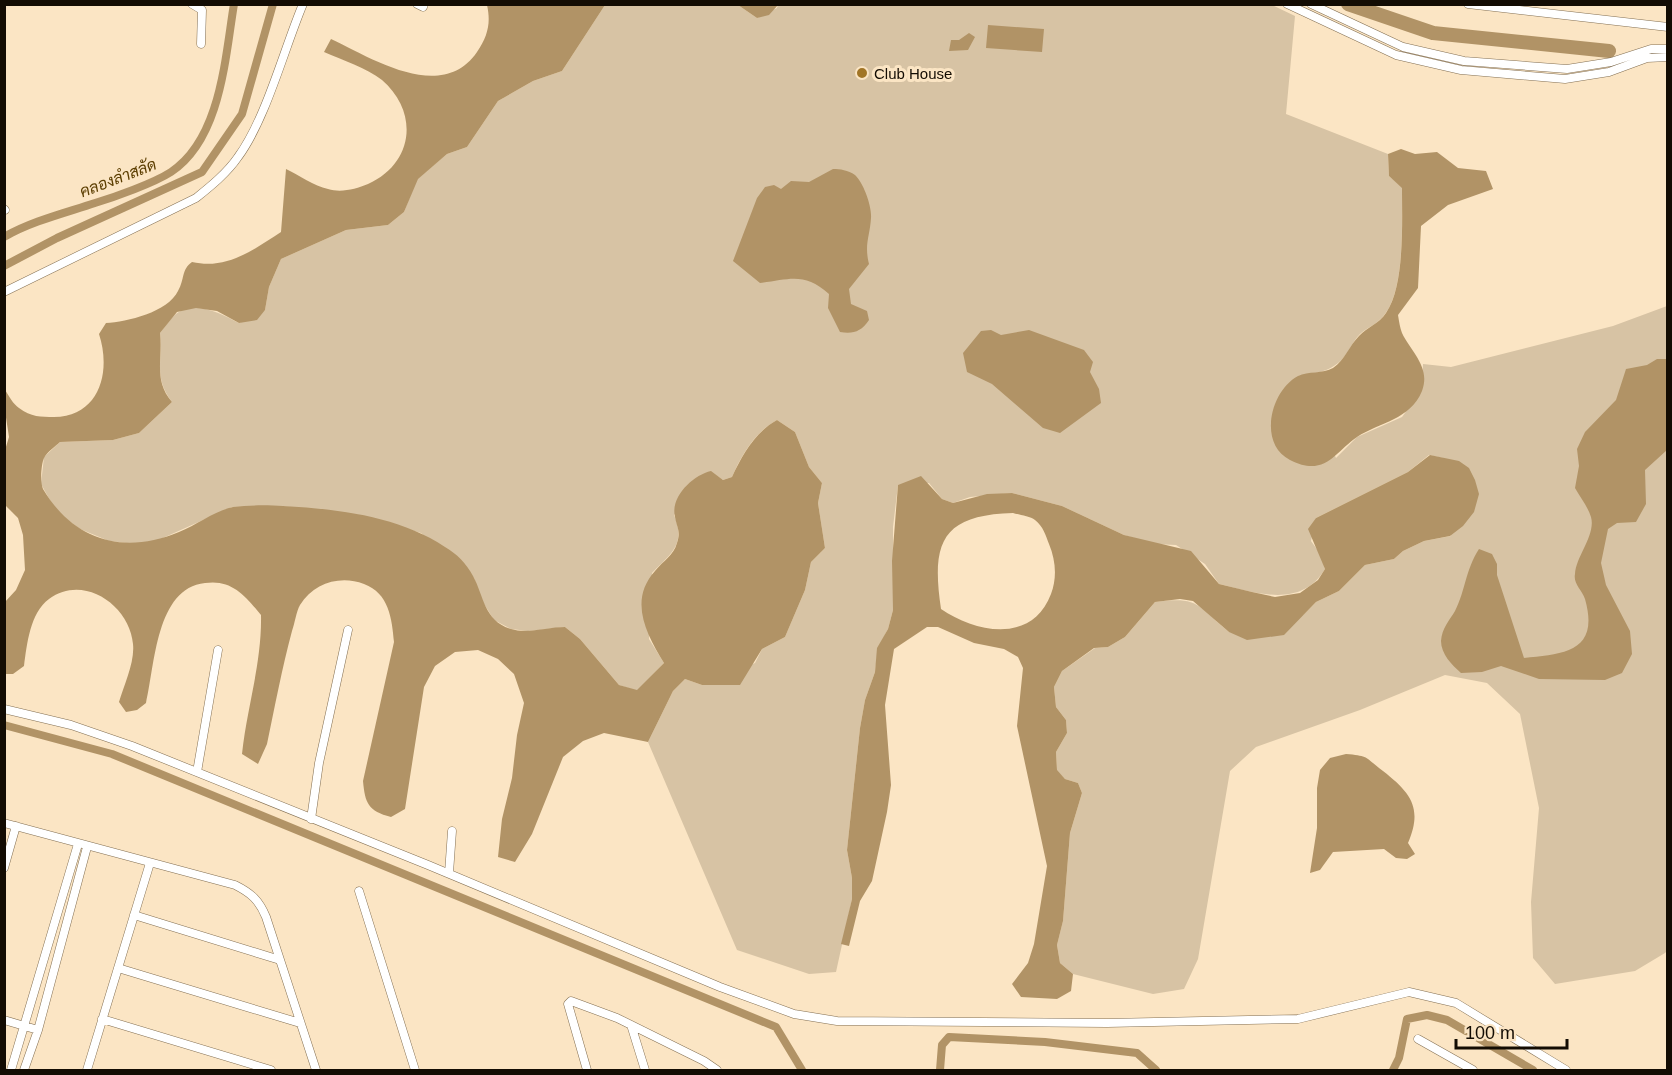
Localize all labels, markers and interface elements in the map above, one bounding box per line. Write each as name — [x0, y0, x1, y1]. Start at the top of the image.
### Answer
place label: Club House — [874, 65, 952, 82]
marker: Club House — [855, 66, 869, 80]
water label: คลองลำสลัด — [77, 154, 159, 200]
scale bar — [1456, 1012, 1567, 1050]
text: 100 m — [1465, 1023, 1515, 1043]

